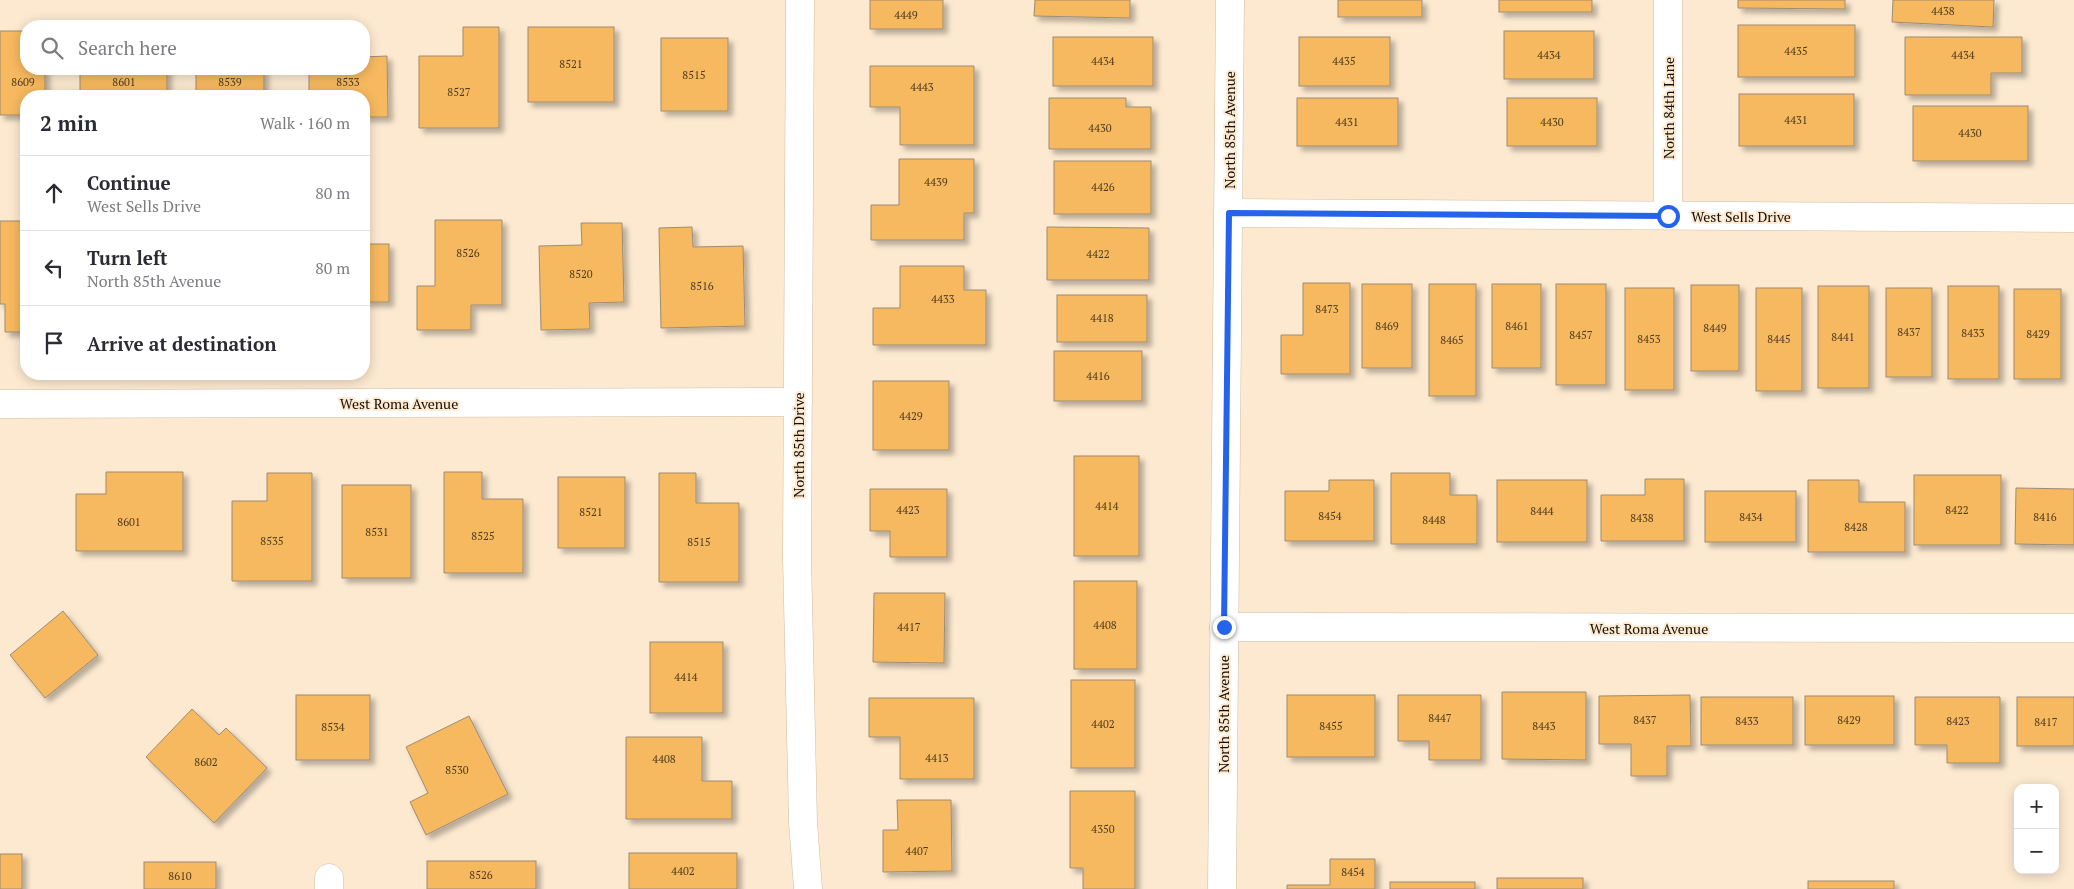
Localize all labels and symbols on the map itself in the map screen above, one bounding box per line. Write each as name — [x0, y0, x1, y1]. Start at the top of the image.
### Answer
house number: 4438 — [1931, 4, 1955, 18]
house number: 4449 — [894, 8, 918, 22]
house number: 4435 — [1784, 44, 1808, 58]
house number: 4434 — [1537, 48, 1561, 62]
house number: 4434 — [1951, 48, 1975, 62]
house number: 4434 — [1091, 54, 1115, 68]
house number: 4435 — [1332, 54, 1356, 68]
house number: 8521 — [559, 57, 583, 71]
street label: North 84th Lane — [1659, 57, 1678, 159]
house number: 8515 — [682, 68, 706, 82]
street label: North 85th Avenue — [1220, 71, 1239, 189]
house number: 8609 — [11, 75, 35, 89]
house number: 8601 — [112, 75, 136, 89]
house number: 8539 — [218, 75, 242, 89]
house number: 8533 — [336, 75, 360, 89]
house number: 4443 — [910, 80, 934, 94]
house number: 8527 — [447, 85, 471, 99]
house number: 4431 — [1784, 113, 1808, 127]
house number: 4431 — [1335, 115, 1359, 129]
house number: 4430 — [1540, 115, 1564, 129]
house number: 4430 — [1088, 121, 1112, 135]
house number: 4430 — [1958, 126, 1982, 140]
house number: 4439 — [924, 175, 948, 189]
house number: 4426 — [1091, 180, 1115, 194]
route start — [1657, 205, 1680, 228]
street label: West Sells Drive — [1691, 207, 1791, 226]
house number: 8526 — [456, 246, 480, 260]
house number: 4422 — [1086, 247, 1110, 261]
house number: 8520 — [569, 267, 593, 281]
house number: 8516 — [690, 279, 714, 293]
house number: 4433 — [931, 292, 955, 306]
house number: 8473 — [1315, 302, 1339, 316]
house number: 4418 — [1090, 311, 1114, 325]
house number: 8469 — [1375, 319, 1399, 333]
house number: 8461 — [1505, 319, 1529, 333]
house number: 8449 — [1703, 321, 1727, 335]
house number: 8437 — [1897, 325, 1921, 339]
house number: 8433 — [1961, 326, 1985, 340]
house number: 8429 — [2026, 327, 2050, 341]
house number: 8457 — [1569, 328, 1593, 342]
house number: 8441 — [1831, 330, 1855, 344]
house number: 8453 — [1637, 332, 1661, 346]
house number: 8445 — [1767, 332, 1791, 346]
house number: 8465 — [1440, 333, 1464, 347]
house number: 4416 — [1086, 369, 1110, 383]
street label: North 85th Drive — [789, 392, 808, 498]
street label: West Roma Avenue — [340, 394, 458, 413]
house number: 4429 — [899, 409, 923, 423]
house number: 4414 — [1095, 499, 1119, 513]
house number: 4423 — [896, 503, 920, 517]
house number: 8422 — [1945, 503, 1969, 517]
house number: 8444 — [1530, 504, 1554, 518]
house number: 8521 — [579, 505, 603, 519]
house number: 8454 — [1318, 509, 1342, 523]
house number: 8434 — [1739, 510, 1763, 524]
house number: 8416 — [2033, 510, 2057, 524]
house number: 8438 — [1630, 511, 1654, 525]
house number: 8448 — [1422, 513, 1446, 527]
house number: 8601 — [117, 515, 141, 529]
house number: 8428 — [1844, 520, 1868, 534]
house number: 8531 — [365, 525, 389, 539]
house number: 8525 — [471, 529, 495, 543]
house number: 8535 — [260, 534, 284, 548]
house number: 8515 — [687, 535, 711, 549]
route end — [1213, 616, 1236, 639]
house number: 4408 — [1093, 618, 1117, 632]
street label: West Roma Avenue — [1590, 619, 1708, 638]
house number: 4417 — [897, 620, 921, 634]
street label: North 85th Avenue — [1214, 655, 1233, 773]
house number: 4414 — [674, 670, 698, 684]
house number: 8447 — [1428, 711, 1452, 725]
house number: 8437 — [1633, 713, 1657, 727]
house number: 8429 — [1837, 713, 1861, 727]
house number: 8433 — [1735, 714, 1759, 728]
house number: 8423 — [1946, 714, 1970, 728]
house number: 8417 — [2034, 715, 2058, 729]
house number: 4402 — [1091, 717, 1115, 731]
house number: 8455 — [1319, 719, 1343, 733]
house number: 8443 — [1532, 719, 1556, 733]
house number: 8534 — [321, 720, 345, 734]
house number: 4413 — [925, 751, 949, 765]
house number: 4408 — [652, 752, 676, 766]
house number: 8602 — [194, 755, 218, 769]
house number: 8530 — [445, 763, 469, 777]
house number: 4350 — [1091, 822, 1115, 836]
house number: 4407 — [905, 844, 929, 858]
house number: 4402 — [671, 864, 695, 878]
house number: 8454 — [1341, 865, 1365, 879]
house number: 8526 — [469, 868, 493, 882]
house number: 8610 — [168, 869, 192, 883]

